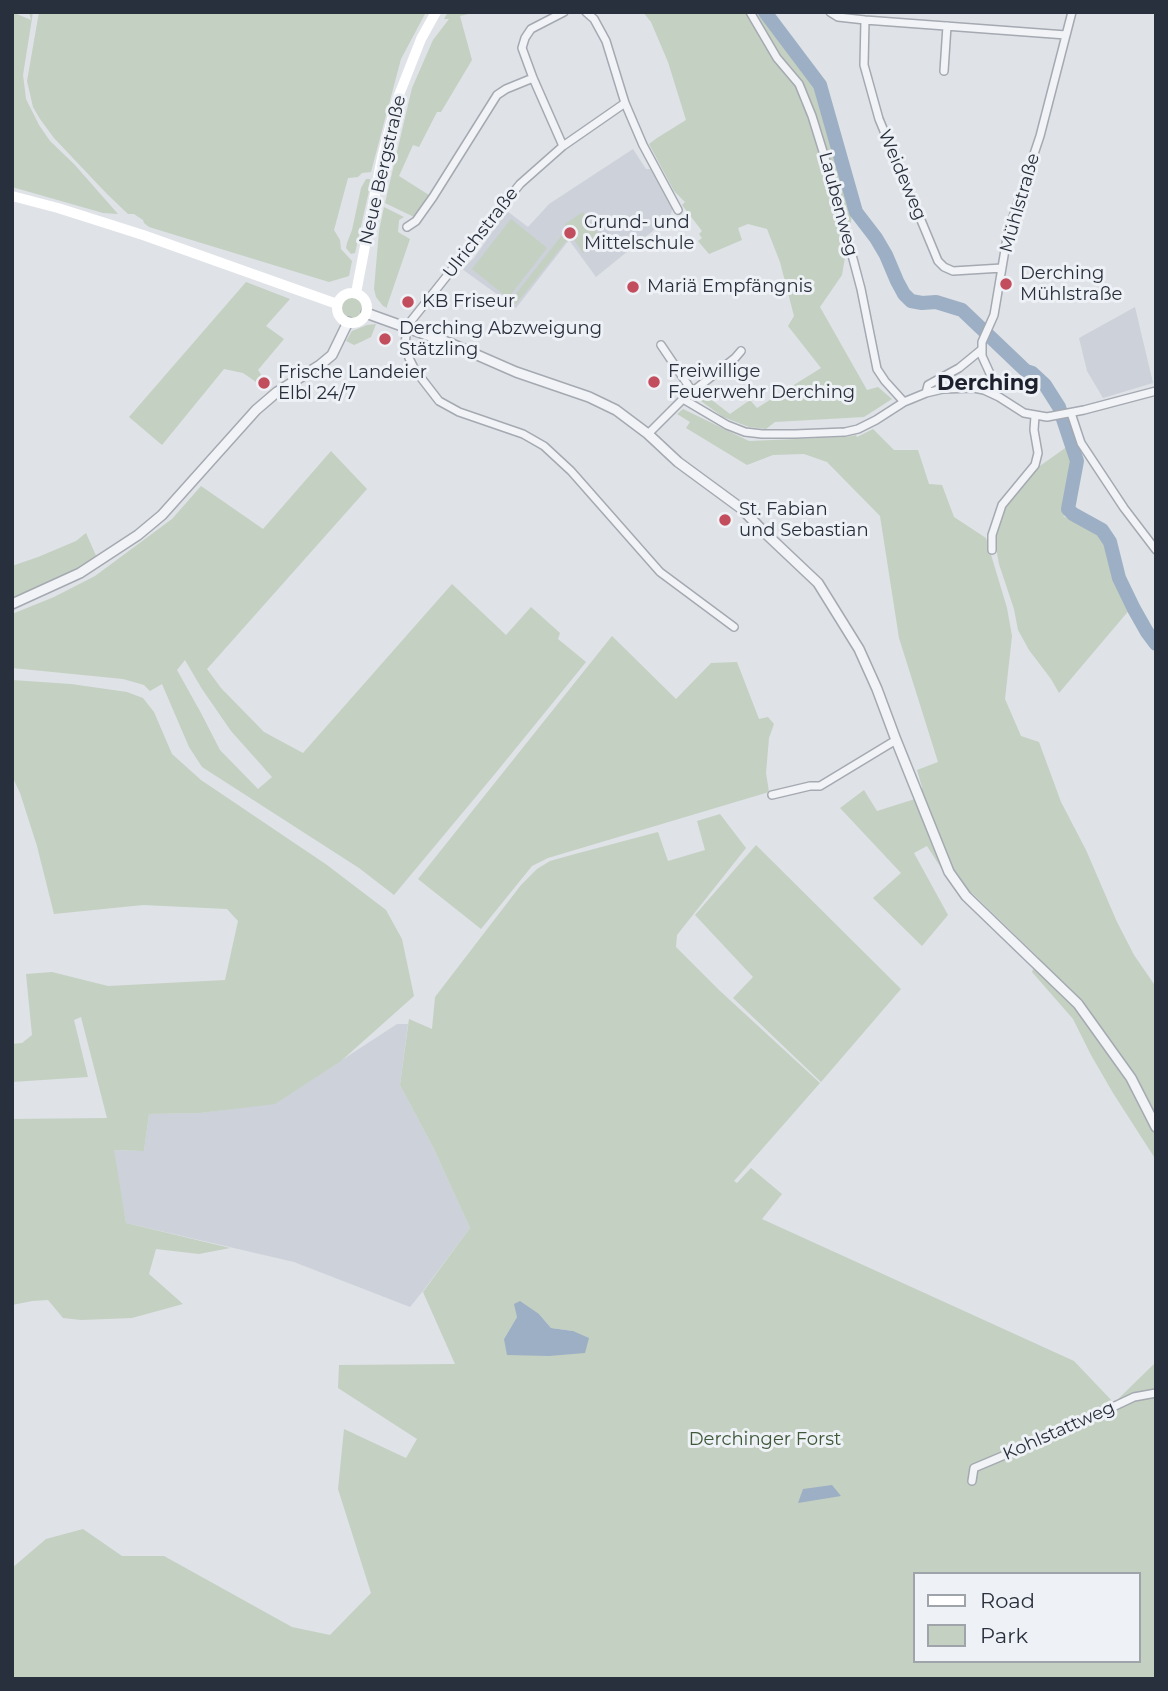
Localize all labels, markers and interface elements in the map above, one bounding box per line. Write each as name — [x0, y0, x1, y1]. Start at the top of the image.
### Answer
street label: Neue Bergstraße — [355, 93, 411, 247]
street label: Weideweg — [873, 126, 931, 224]
street label: Laubenweg — [814, 149, 862, 259]
street label: Mühlstraße — [996, 151, 1044, 255]
street label: Ulrichstraße — [439, 183, 523, 283]
place label: Grund- und Mittelschule — [584, 212, 694, 255]
marker: Grund- und Mittelschule — [562, 225, 578, 241]
place label: Derching Mühlstraße — [1020, 263, 1122, 306]
place label: Mariä Empfängnis — [647, 276, 812, 298]
marker: Derching Mühlstraße — [998, 276, 1014, 292]
marker: Mariä Empfängnis — [625, 279, 641, 295]
place label: KB Friseur — [422, 291, 515, 313]
marker: KB Friseur — [400, 294, 416, 310]
place label: Derching Abzweigung Stätzling — [399, 318, 602, 360]
marker: Derching Abzweigung Stätzling — [377, 331, 393, 347]
place label: Freiwillige Feuerwehr Derching — [668, 361, 855, 404]
place label: Frische Landeier Elbl 24/7 — [278, 362, 427, 404]
district label: Derching — [937, 371, 1039, 397]
marker: Freiwillige Feuerwehr Derching — [646, 374, 662, 390]
marker: Frische Landeier Elbl 24/7 — [256, 375, 272, 391]
place label: St. Fabian und Sebastian — [739, 499, 869, 542]
marker: St. Fabian und Sebastian — [717, 512, 733, 528]
street label: Kohlstattweg — [1000, 1397, 1118, 1465]
park label: Derchinger Forst — [689, 1429, 841, 1451]
legend — [912, 1572, 1140, 1663]
text: Road — [980, 1588, 1035, 1613]
text: Park — [980, 1623, 1028, 1648]

